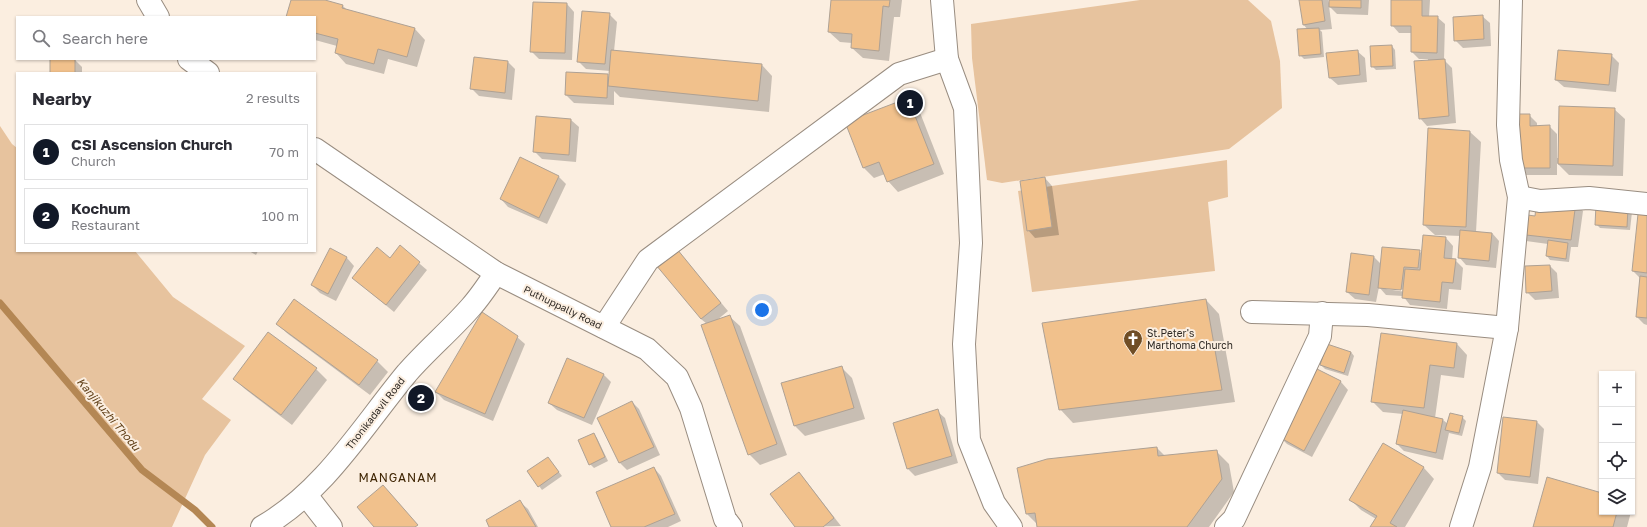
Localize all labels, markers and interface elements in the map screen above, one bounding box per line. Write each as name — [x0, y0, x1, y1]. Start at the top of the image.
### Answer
search box — [16, 16, 316, 60]
icon: search — [30, 27, 52, 49]
text: Search here — [62, 29, 148, 47]
text: Nearby — [32, 88, 92, 109]
pin: 1 — [897, 88, 923, 118]
text: 2 results — [246, 90, 300, 106]
text: CSI Ascension Church — [71, 135, 232, 153]
text: 1 — [43, 144, 49, 160]
text: 70 m — [269, 144, 299, 160]
text: Church — [71, 153, 116, 169]
text: Kochum — [71, 199, 130, 217]
text: 2 — [42, 208, 50, 224]
text: 100 m — [262, 208, 299, 224]
text: Restaurant — [71, 217, 140, 233]
street label: Puthuppally Road — [522, 283, 604, 331]
your location — [752, 300, 772, 320]
place label: St.Peter's Marthoma Church — [1147, 327, 1233, 351]
church icon: St.Peter's Marthoma Church — [1122, 328, 1144, 356]
map controls — [1599, 371, 1635, 515]
button: + — [1599, 371, 1635, 407]
street label: Thonikadavil Road — [343, 374, 407, 452]
water label: Kanjikuzhi Thodu — [74, 375, 144, 455]
pin: 2 — [408, 383, 434, 413]
button: − — [1599, 407, 1635, 443]
button: locate — [1599, 443, 1635, 479]
district label: MANGANAM — [358, 470, 438, 485]
button: layers — [1599, 479, 1635, 515]

